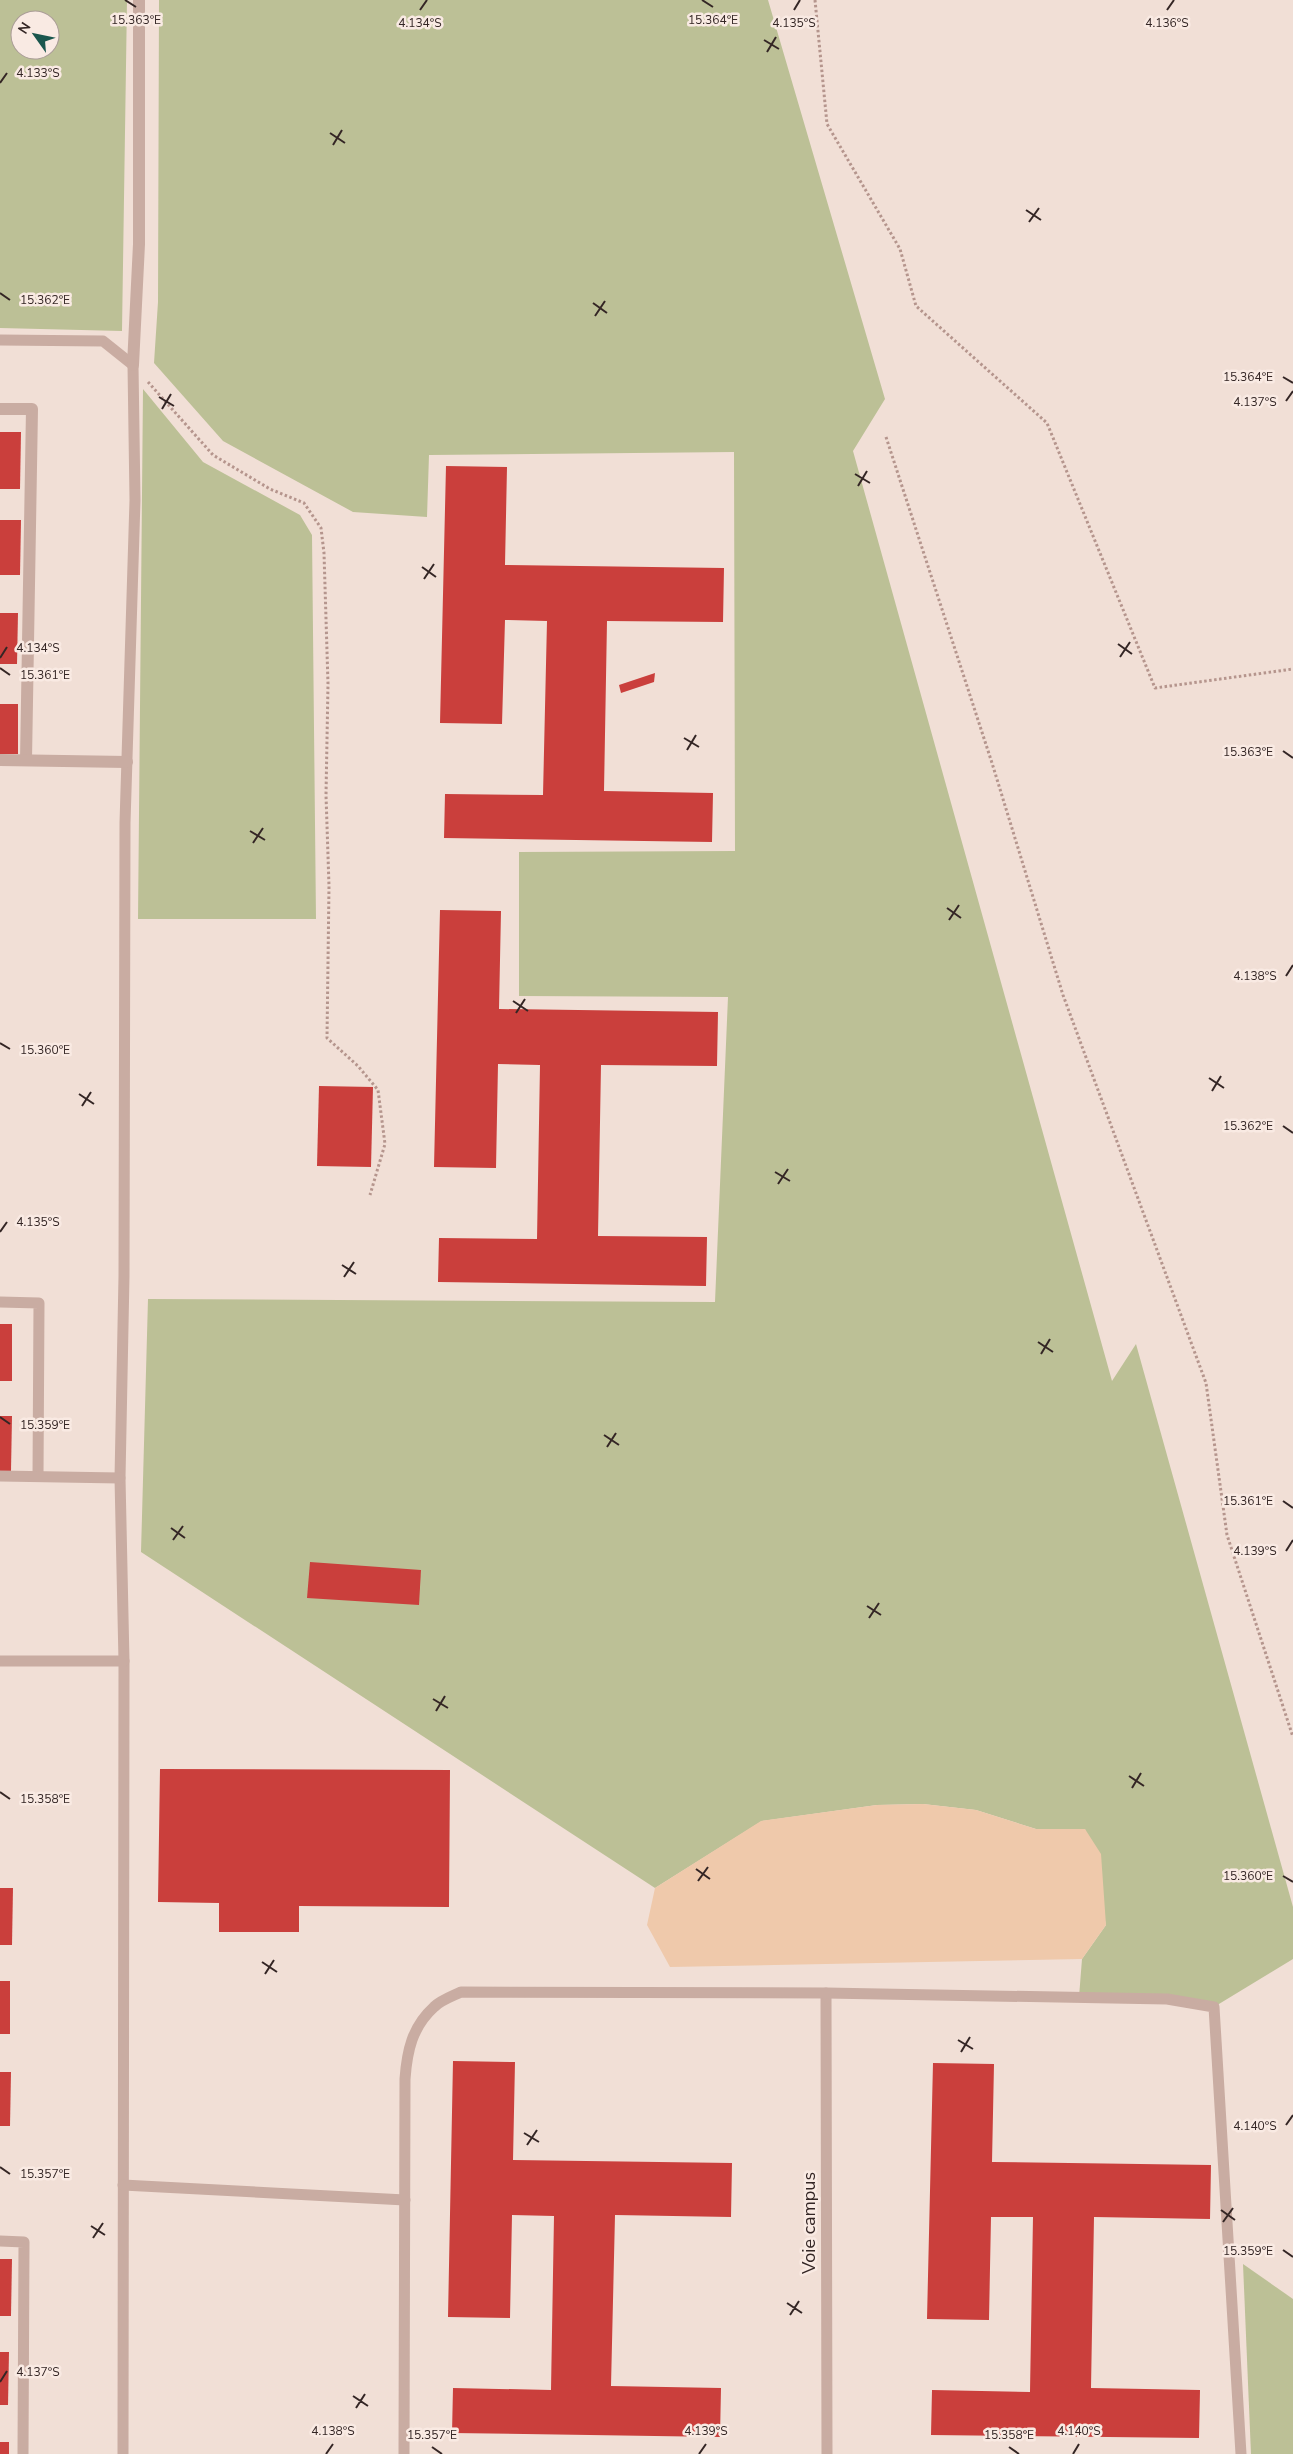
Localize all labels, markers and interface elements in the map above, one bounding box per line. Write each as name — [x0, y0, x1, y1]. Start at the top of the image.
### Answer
north arrow — [10, 10, 60, 60]
text: 15.363°E — [111, 12, 161, 28]
text: 15.364°E — [688, 12, 738, 28]
text: 4.134°S — [398, 15, 442, 31]
text: 4.135°S — [772, 15, 816, 31]
text: 4.136°S — [1145, 15, 1189, 31]
text: N — [14, 19, 35, 38]
text: 4.133°S — [16, 65, 60, 81]
text: 15.362°E — [20, 292, 70, 308]
text: 15.364°E — [1223, 369, 1273, 385]
text: 4.137°S — [1233, 394, 1277, 410]
text: 4.134°S — [16, 640, 60, 656]
text: 15.361°E — [20, 667, 70, 683]
text: 15.363°E — [1223, 744, 1273, 760]
text: 4.138°S — [1233, 968, 1277, 984]
text: 15.360°E — [20, 1042, 70, 1058]
text: 15.362°E — [1223, 1118, 1273, 1134]
text: 4.135°S — [16, 1214, 60, 1230]
text: 15.359°E — [20, 1417, 70, 1433]
text: 15.361°E — [1223, 1493, 1273, 1509]
text: 4.139°S — [1233, 1543, 1277, 1559]
text: 15.358°E — [20, 1791, 70, 1807]
text: 15.360°E — [1223, 1868, 1273, 1884]
text: 4.140°S — [1233, 2118, 1277, 2134]
text: 15.357°E — [20, 2166, 70, 2182]
street label: Voie campus — [797, 2172, 821, 2275]
text: 15.359°E — [1223, 2243, 1273, 2259]
text: 4.137°S — [16, 2364, 60, 2380]
text: 4.138°S — [311, 2423, 355, 2439]
text: 4.139°S — [684, 2423, 728, 2439]
text: 4.140°S — [1057, 2423, 1101, 2439]
text: 15.357°E — [407, 2427, 457, 2443]
text: 15.358°E — [984, 2427, 1034, 2443]

